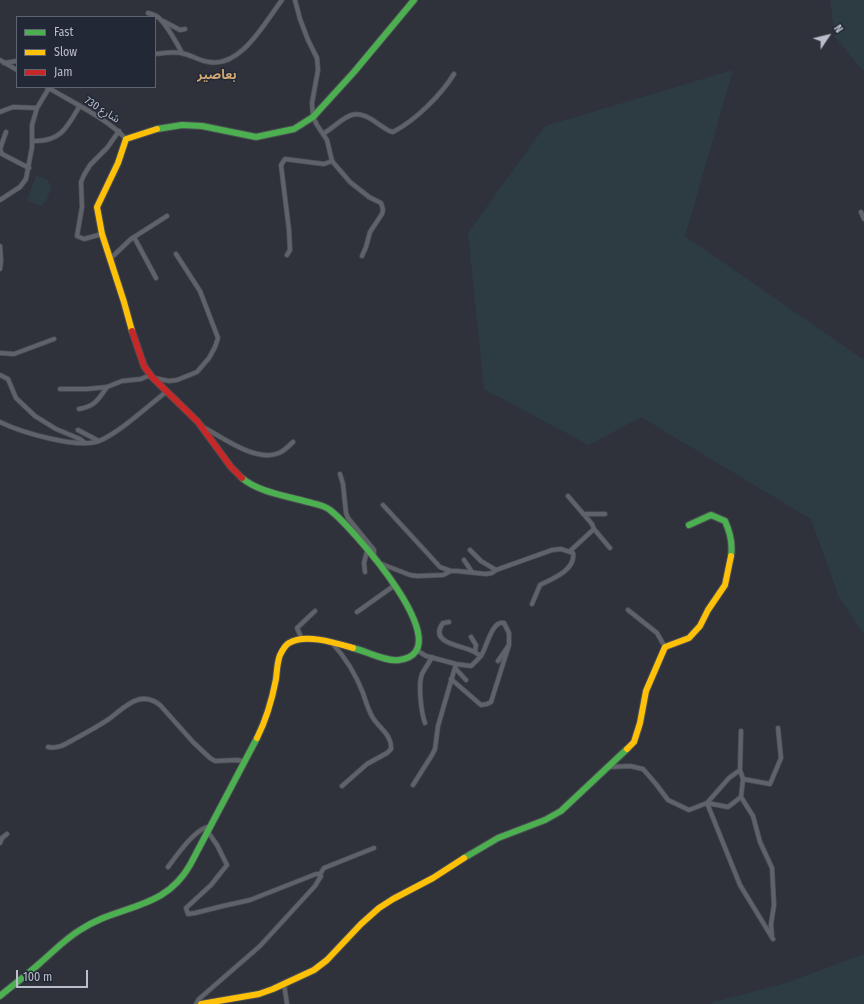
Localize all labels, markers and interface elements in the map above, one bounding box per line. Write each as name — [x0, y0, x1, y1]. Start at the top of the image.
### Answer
legend — [16, 16, 156, 88]
north arrow — [808, 16, 848, 56]
text: N — [831, 22, 845, 35]
text: Fast — [54, 25, 73, 39]
text: Slow — [54, 45, 77, 59]
text: Jam — [54, 65, 72, 79]
district label: بعاصير — [197, 67, 237, 83]
street label: شارع 730 — [82, 94, 122, 126]
scale bar — [18, 962, 90, 988]
text: 100 m — [23, 970, 52, 984]

